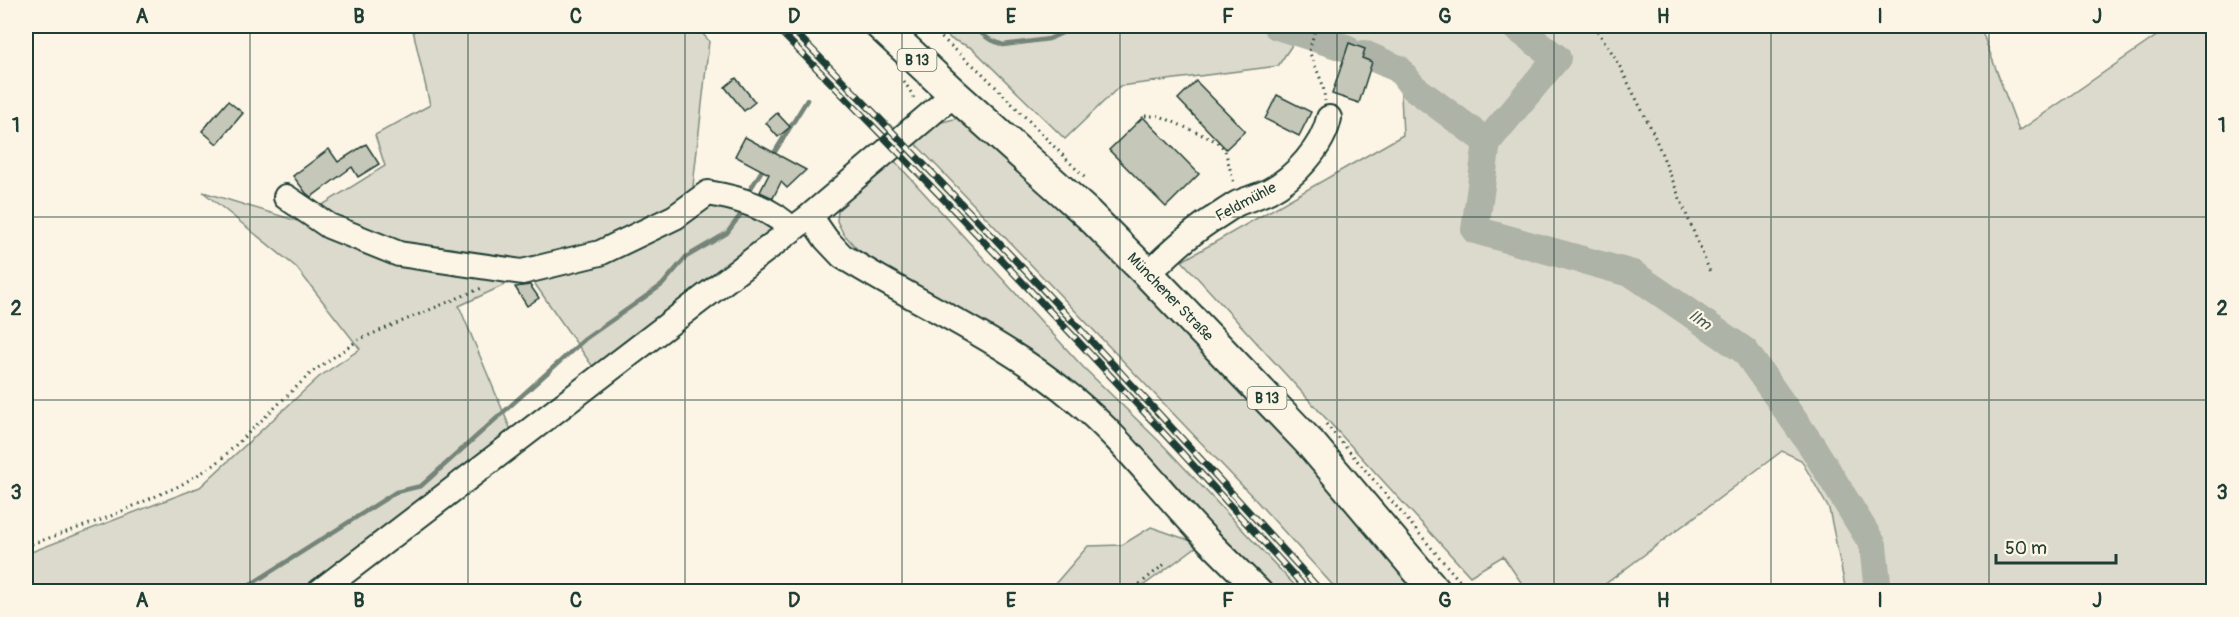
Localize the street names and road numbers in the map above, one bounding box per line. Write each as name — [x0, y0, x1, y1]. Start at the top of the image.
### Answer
road number: B 13 — [898, 49, 936, 71]
street label: Feldmühle — [1212, 178, 1280, 226]
street label: Münchener Straße — [1123, 249, 1218, 346]
road number: B 13 — [1248, 387, 1286, 409]

